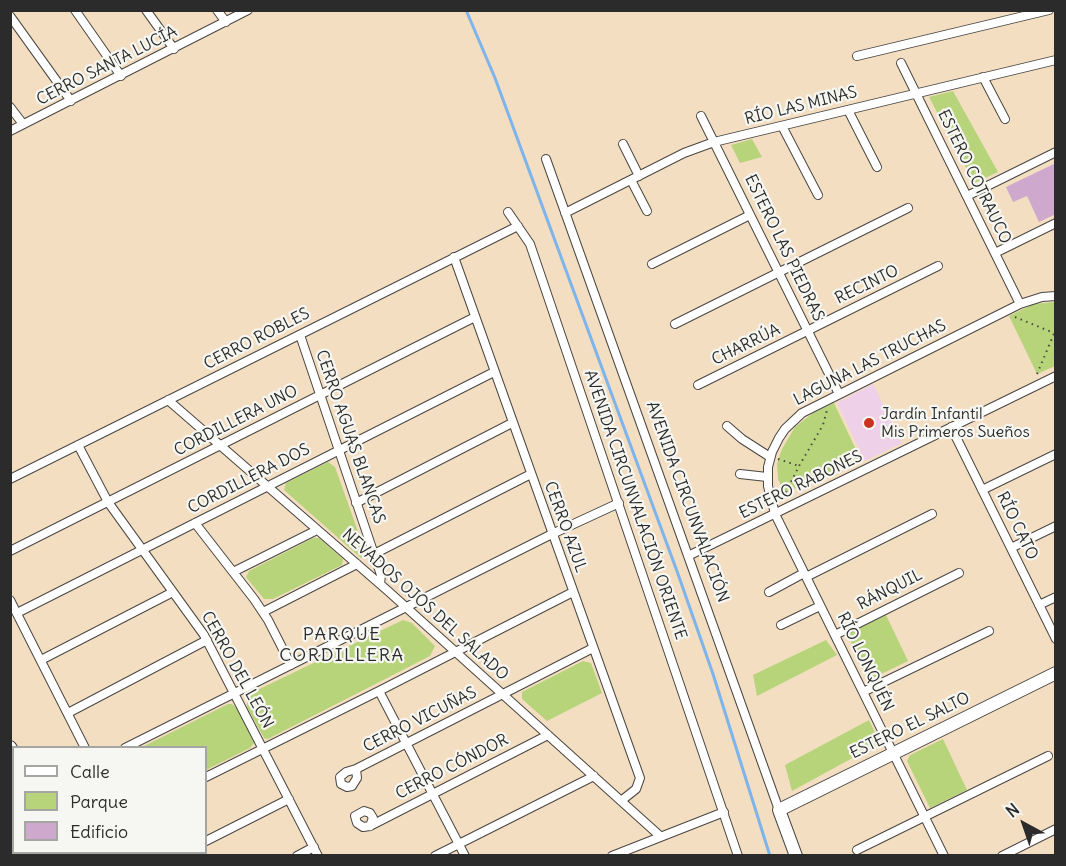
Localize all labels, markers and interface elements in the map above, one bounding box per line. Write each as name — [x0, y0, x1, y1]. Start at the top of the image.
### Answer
street label: CERRO SANTA LUCÍA — [33, 22, 181, 110]
street label: RÍO LAS MINAS — [743, 83, 859, 129]
street label: ESTERO COTRAUCO — [933, 107, 1015, 247]
street label: ESTERO LAS PIEDRAS — [740, 172, 828, 324]
street label: RECINTO — [832, 261, 902, 309]
street label: CERRO ROBLES — [201, 304, 313, 374]
street label: LAGUNA LAS TRUCHAS — [790, 316, 950, 410]
street label: CHARRÚA — [709, 320, 783, 370]
street label: CERRO AGUAS BLANCAS — [311, 348, 389, 526]
street label: AVENIDA CIRCUNVALACIÓN ORIENTE — [580, 368, 690, 642]
street label: CORDILLERA UNO — [171, 382, 301, 460]
street label: AVENIDA CIRCUNVALACIÓN — [642, 399, 732, 605]
place label: Jardín Infantil Mis Primeros Sueños — [881, 404, 1030, 442]
marker: Jardín Infantil Mis Primeros Sueños — [862, 416, 876, 430]
street label: CORDILLERA DOS — [185, 440, 313, 518]
street label: ESTERO RABONES — [736, 447, 866, 523]
street label: CERRO AZUL — [540, 479, 590, 575]
street label: RÍO CATO — [992, 489, 1042, 563]
street label: NEVADOS OJOS DEL SALADO — [338, 525, 512, 685]
street label: RÁNQUIL — [854, 566, 926, 614]
street label: CERRO DEL LEÓN — [197, 608, 277, 732]
street label: RÍO LONQUÉN — [833, 609, 897, 715]
district label: PARQUE CORDILLERA — [279, 624, 405, 666]
street label: CERRO VICUÑAS — [360, 683, 480, 757]
street label: ESTERO EL SALTO — [847, 689, 973, 763]
street label: CERRO CÓNDOR — [392, 730, 512, 804]
legend — [12, 746, 207, 854]
text: Calle — [70, 760, 110, 783]
text: Parque — [70, 790, 128, 813]
north arrow — [994, 794, 1054, 854]
text: N — [1002, 799, 1023, 821]
text: Edificio — [70, 820, 128, 843]

